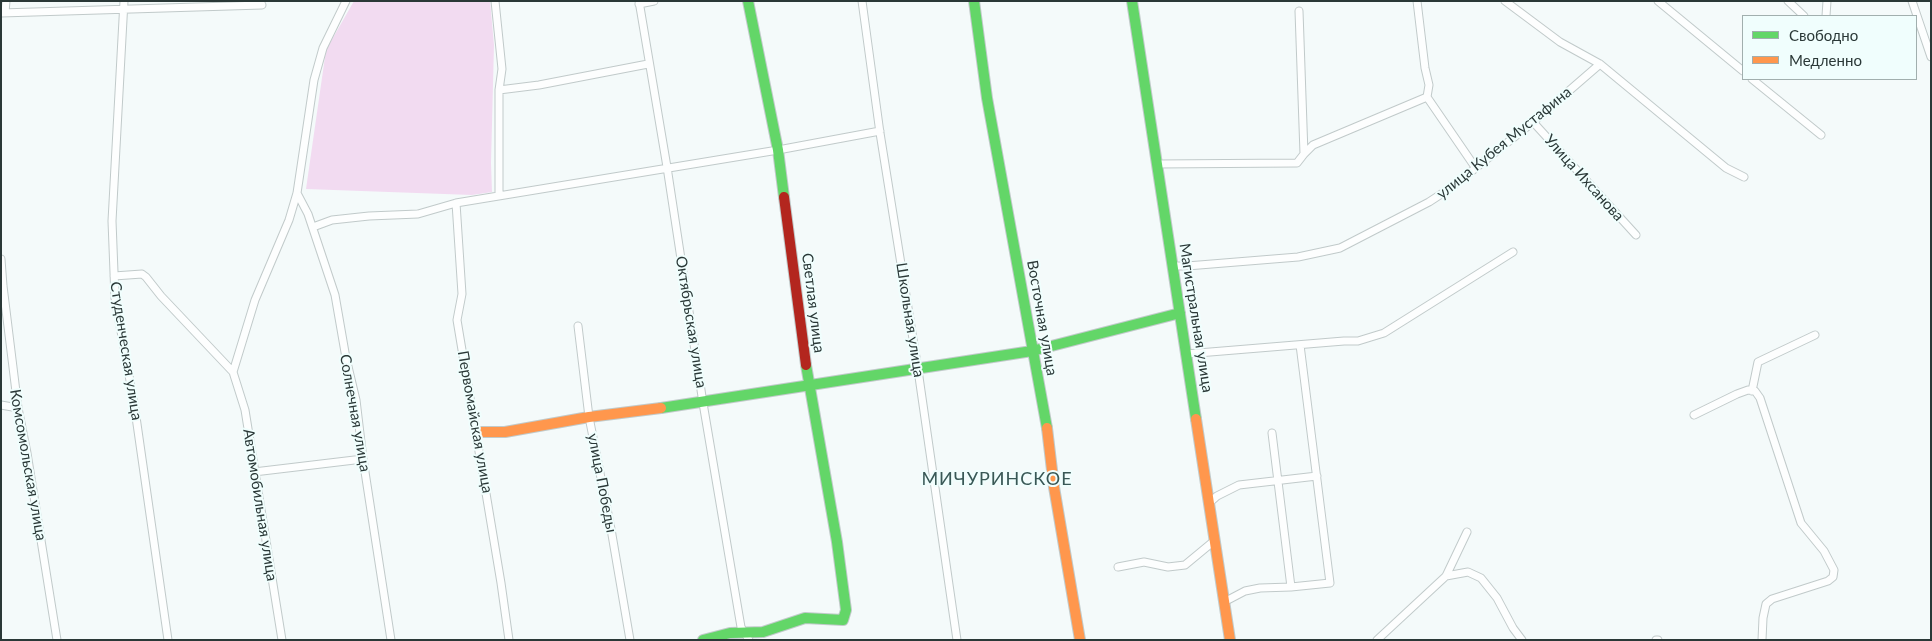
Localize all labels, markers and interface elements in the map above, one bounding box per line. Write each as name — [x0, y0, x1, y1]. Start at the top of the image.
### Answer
legend — [1742, 15, 1917, 80]
text: Свободно — [1789, 26, 1858, 44]
text: Медленно — [1789, 51, 1862, 69]
street label: улица Кубея Мустафина — [1433, 83, 1575, 203]
street label: Улица Ихсанова — [1540, 131, 1628, 225]
street label: Магистральная улица — [1175, 242, 1217, 394]
street label: Светлая улица — [798, 252, 828, 354]
street label: Октябрьская улица — [672, 255, 710, 389]
street label: Восточная улица — [1023, 259, 1061, 377]
street label: Школьная улица — [892, 261, 928, 379]
street label: Студенческая улица — [106, 280, 146, 422]
street label: Первомайская улица — [454, 349, 496, 495]
street label: Солнечная улица — [336, 353, 374, 473]
street label: Комсомольская улица — [6, 388, 50, 542]
street label: Автомобильная улица — [239, 428, 281, 582]
street label: улица Победы — [584, 432, 620, 534]
district label: МИЧУРИНСКОЕ — [920, 468, 1074, 490]

